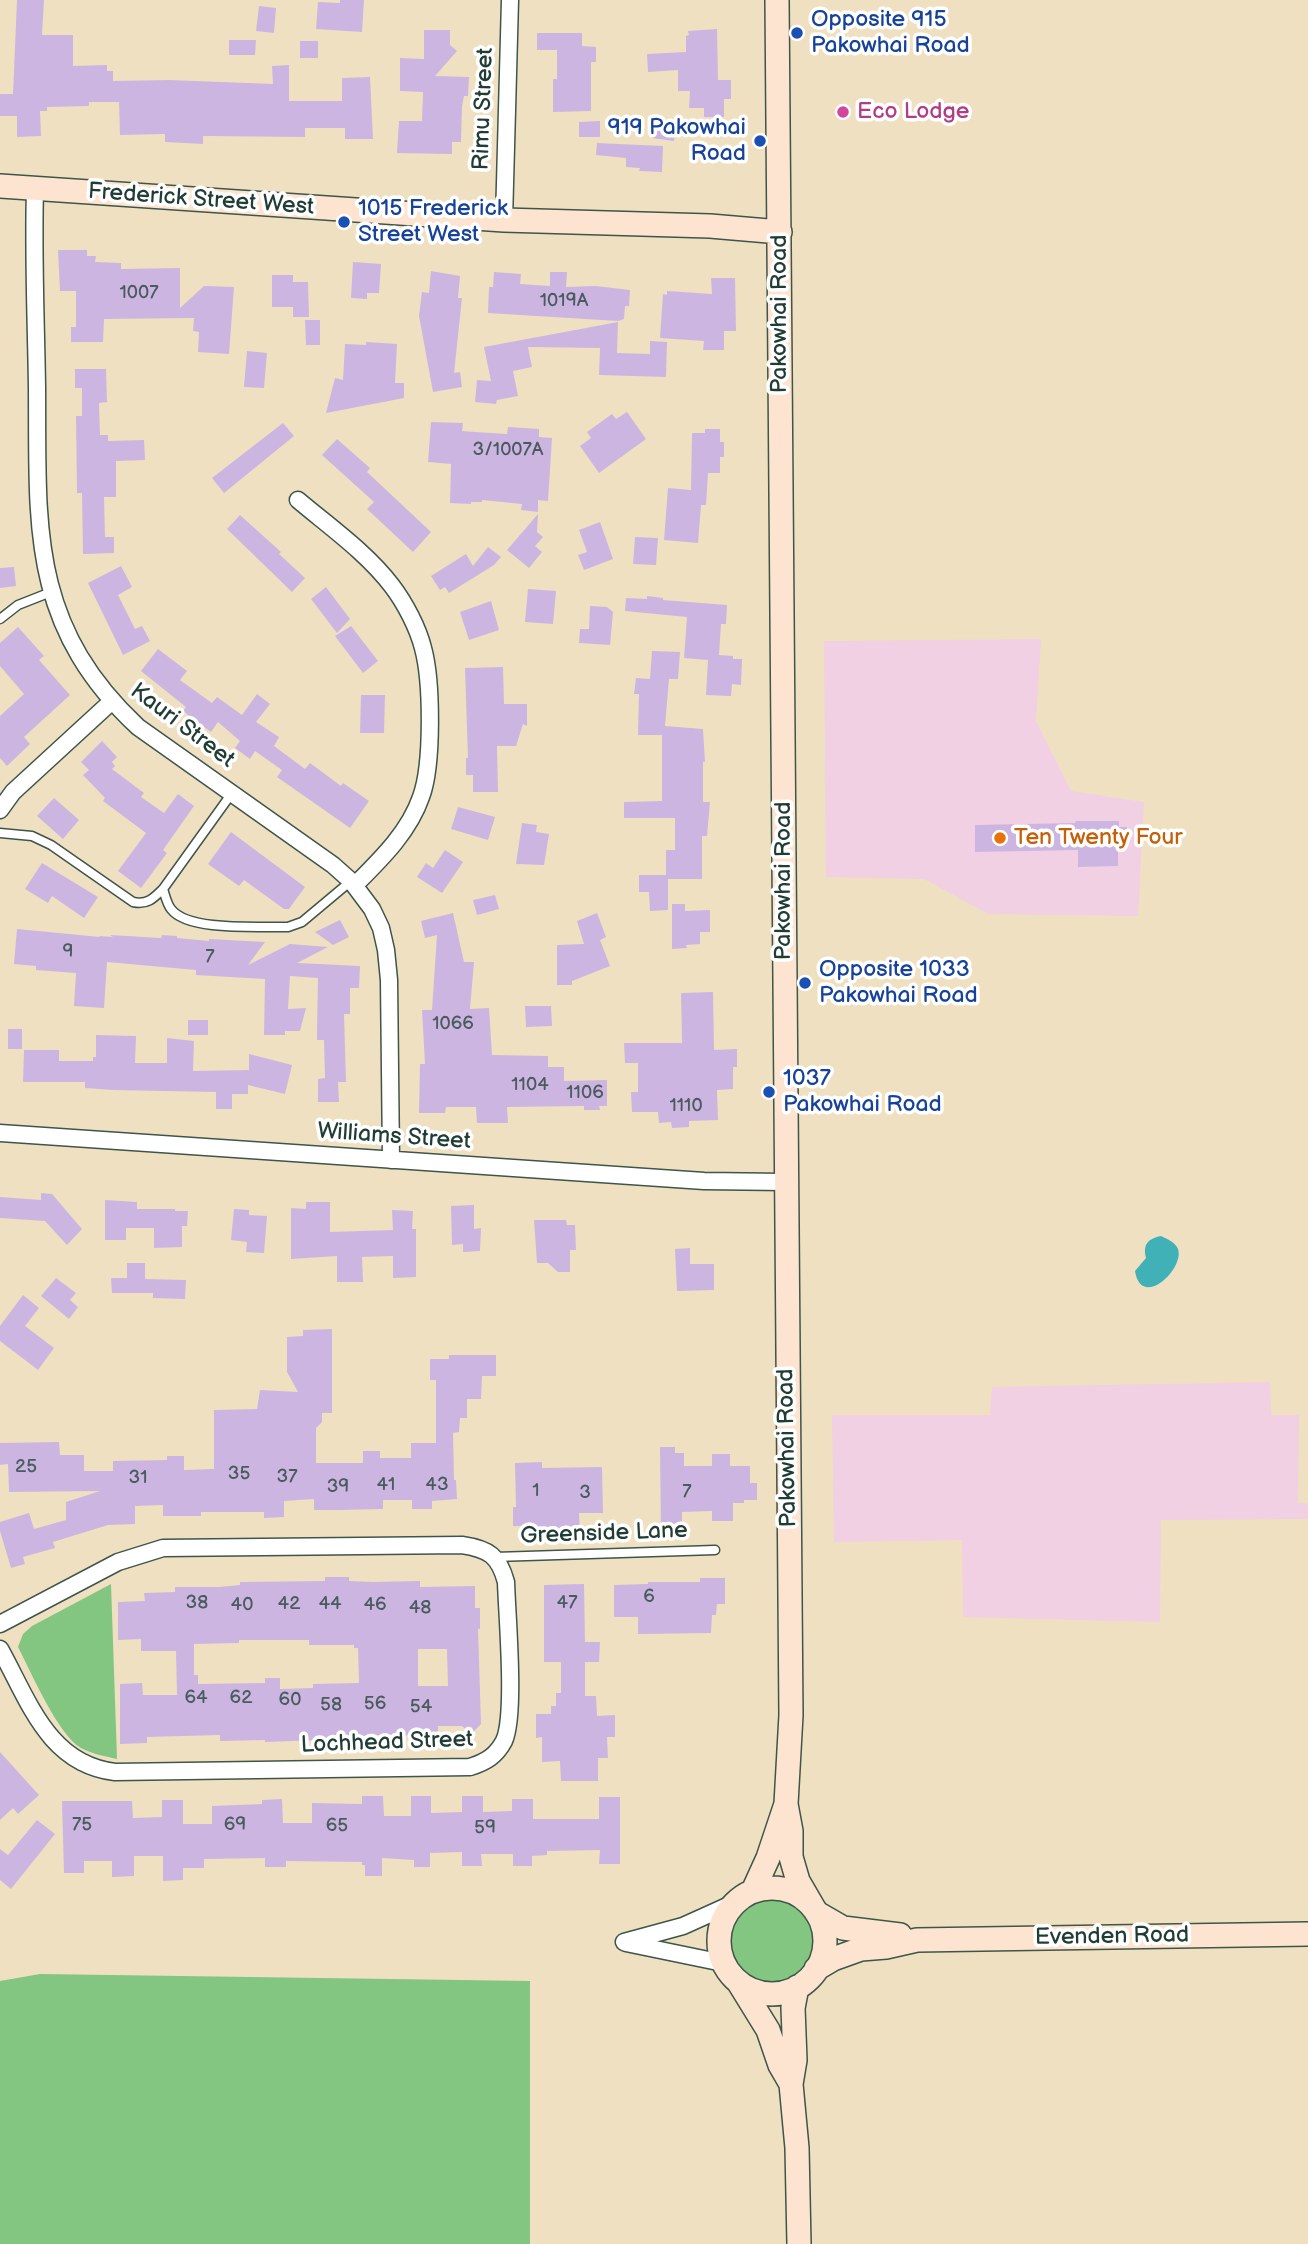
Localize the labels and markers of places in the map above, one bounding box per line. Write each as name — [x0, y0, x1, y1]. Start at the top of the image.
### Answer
place label: Opposite 915 Pakowhai Road — [811, 6, 970, 60]
marker: Opposite 915 Pakowhai Road — [789, 25, 805, 41]
place label: Eco Lodge — [857, 98, 969, 126]
marker: Eco Lodge — [835, 104, 851, 120]
place label: 919 Pakowhai Road — [607, 114, 746, 168]
marker: 919 Pakowhai Road — [752, 133, 768, 149]
place label: 1015 Frederick Street West — [358, 195, 508, 249]
marker: 1015 Frederick Street West — [336, 214, 352, 230]
place label: Ten Twenty Four — [1014, 824, 1183, 852]
marker: Ten Twenty Four — [992, 830, 1008, 846]
place label: Opposite 1033 Pakowhai Road — [819, 956, 978, 1010]
marker: Opposite 1033 Pakowhai Road — [797, 975, 813, 991]
place label: 1037 Pakowhai Road — [783, 1065, 942, 1119]
marker: 1037 Pakowhai Road — [761, 1084, 777, 1100]

